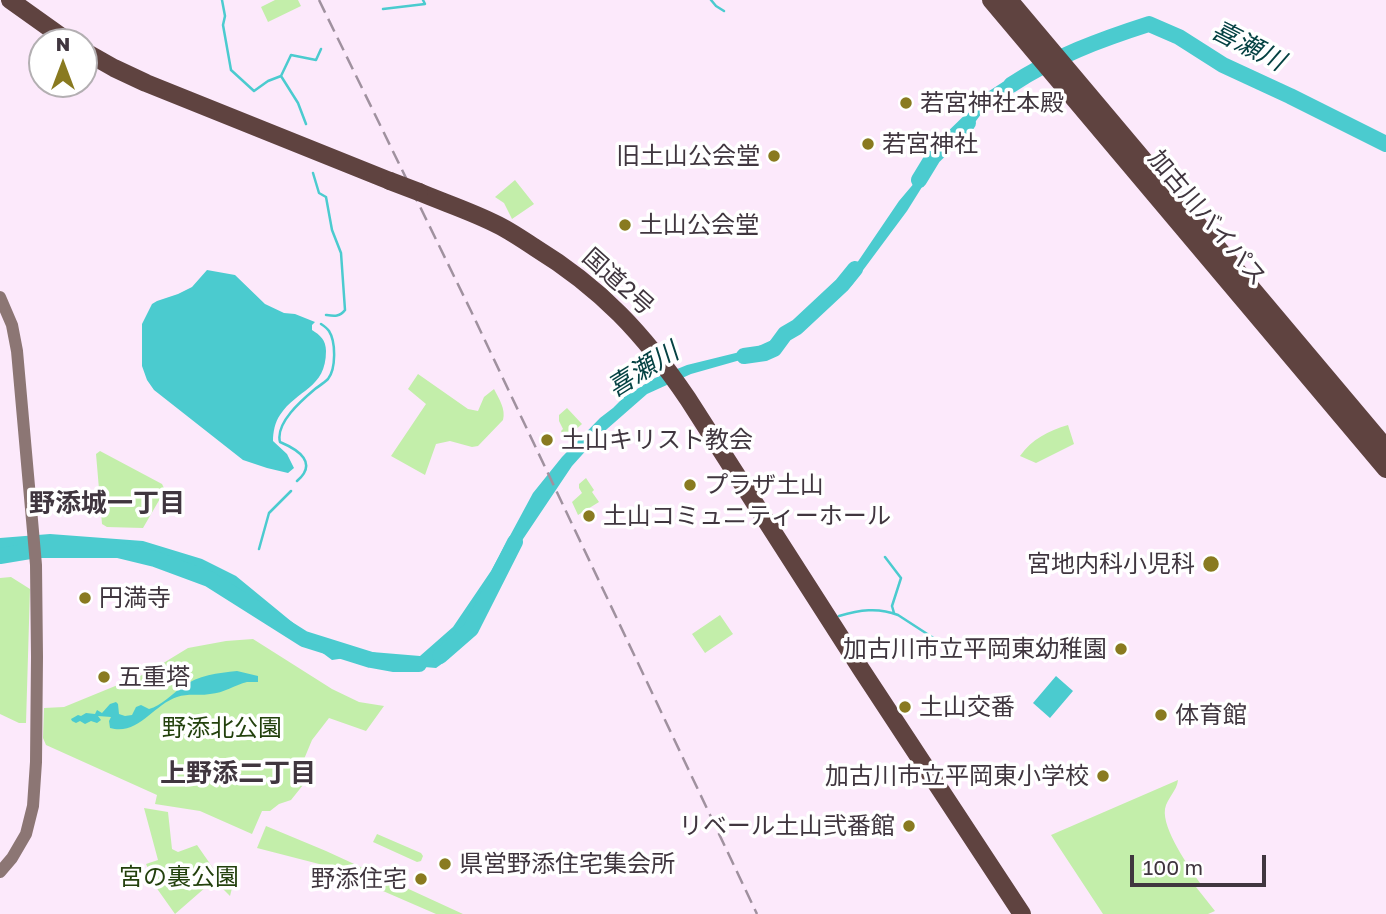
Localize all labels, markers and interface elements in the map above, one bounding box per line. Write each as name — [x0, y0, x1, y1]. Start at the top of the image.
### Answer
water label: 喜瀬川 — [1206, 14, 1290, 78]
north arrow — [28, 28, 98, 98]
text: N — [56, 32, 70, 55]
place label: 若宮神社本殿 — [920, 89, 1064, 117]
marker: 若宮神社本殿 — [898, 95, 914, 111]
place label: 若宮神社 — [882, 130, 978, 158]
marker: 若宮神社 — [860, 136, 876, 152]
place label: 旧土山公会堂 — [616, 142, 760, 170]
street label: 加古川バイパス — [1142, 144, 1272, 292]
marker: 旧土山公会堂 — [766, 148, 782, 164]
place label: 土山公会堂 — [639, 211, 759, 239]
marker: 土山公会堂 — [617, 217, 633, 233]
street label: 国道2号 — [576, 243, 660, 321]
water label: 喜瀬川 — [602, 336, 684, 404]
place label: 土山キリスト教会 — [561, 426, 753, 454]
marker: 土山キリスト教会 — [539, 432, 555, 448]
place label: プラザ土山 — [704, 471, 824, 499]
marker: プラザ土山 — [682, 477, 698, 493]
district label: 野添城一丁目 — [29, 488, 185, 520]
place label: 土山コミュニティーホール — [603, 502, 891, 530]
marker: 土山コミュニティーホール — [581, 508, 597, 524]
place label: 宮地内科小児科 — [1027, 550, 1195, 578]
marker: 宮地内科小児科 — [1201, 554, 1221, 574]
place label: 円満寺 — [99, 584, 171, 612]
marker: 円満寺 — [77, 590, 93, 606]
place label: 加古川市立平岡東幼稚園 — [843, 635, 1107, 663]
marker: 加古川市立平岡東幼稚園 — [1113, 641, 1129, 657]
place label: 五重塔 — [118, 663, 190, 691]
marker: 五重塔 — [96, 669, 112, 685]
place label: 土山交番 — [919, 693, 1015, 721]
marker: 土山交番 — [897, 699, 913, 715]
place label: 体育館 — [1175, 701, 1247, 729]
marker: 体育館 — [1153, 707, 1169, 723]
park label: 野添北公園 — [162, 714, 282, 742]
district label: 上野添二丁目 — [160, 758, 316, 790]
place label: 加古川市立平岡東小学校 — [825, 762, 1089, 790]
marker: 加古川市立平岡東小学校 — [1095, 768, 1111, 784]
place label: リベール土山弐番館 — [679, 812, 895, 840]
marker: リベール土山弐番館 — [901, 818, 917, 834]
scale bar — [1134, 841, 1270, 885]
place label: 県営野添住宅集会所 — [459, 850, 675, 878]
text: 100 m — [1143, 854, 1203, 880]
marker: 県営野添住宅集会所 — [437, 856, 453, 872]
park label: 宮の裏公園 — [119, 863, 239, 891]
place label: 野添住宅 — [311, 865, 407, 893]
marker: 野添住宅 — [413, 871, 429, 887]

